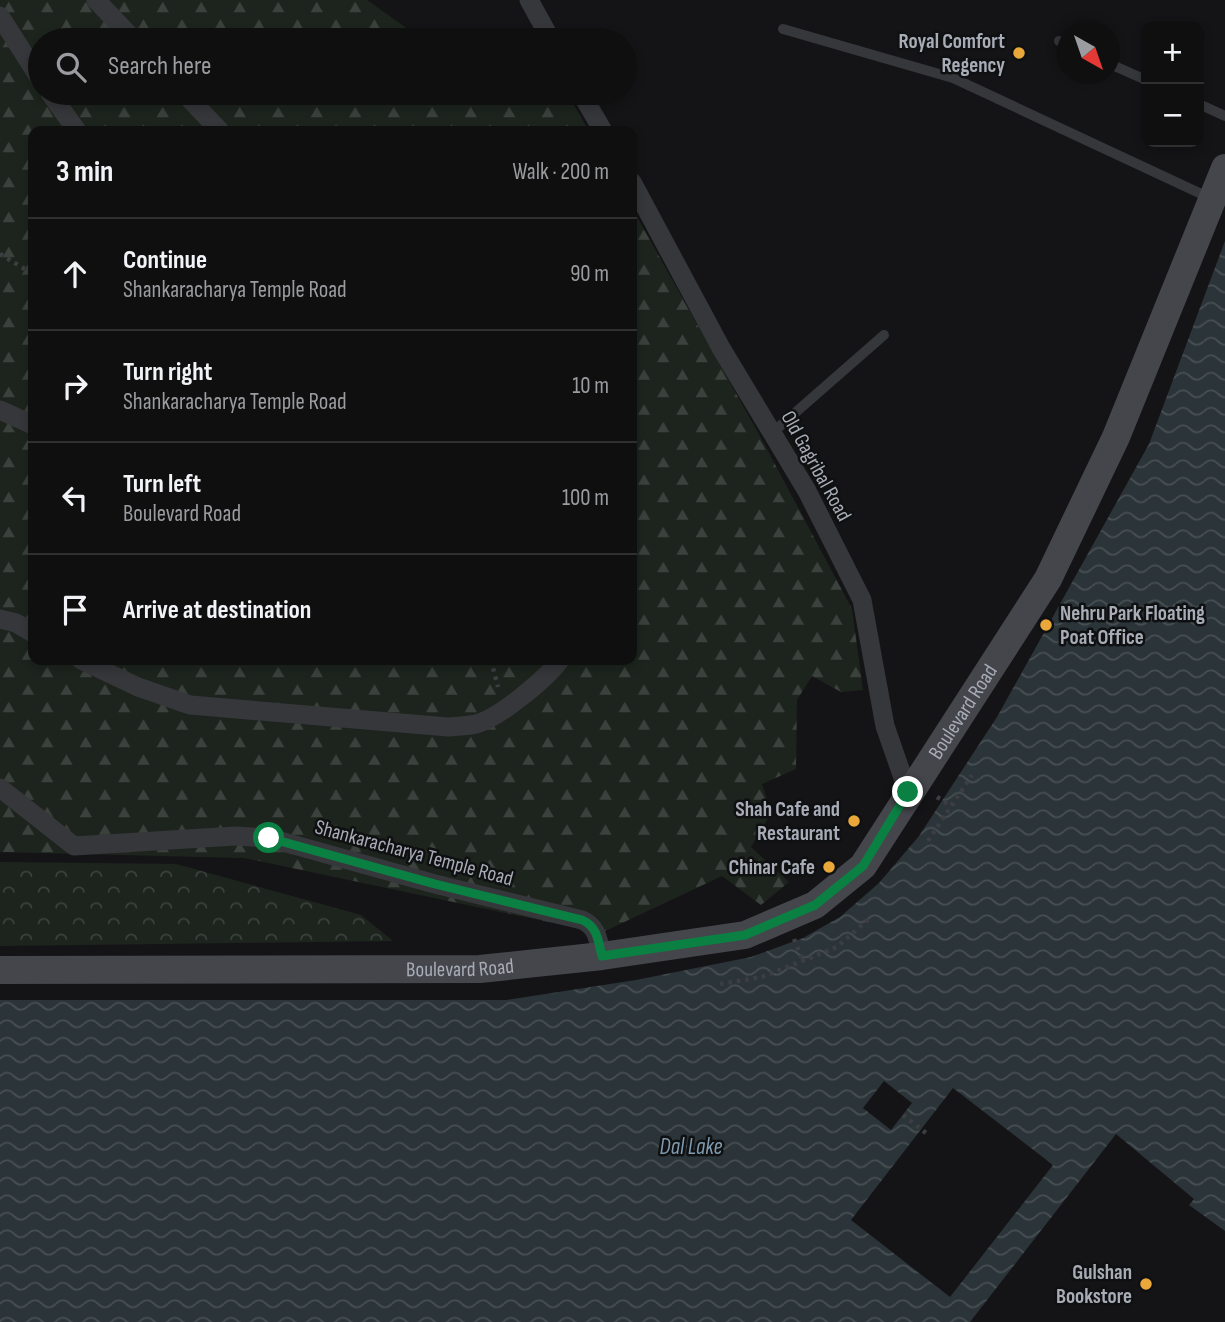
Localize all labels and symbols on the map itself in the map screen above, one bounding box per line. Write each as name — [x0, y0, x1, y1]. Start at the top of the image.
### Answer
north arrow — [1057, 21, 1120, 84]
place label: Royal Comfort Regency — [899, 29, 1005, 78]
marker: Royal Comfort Regency — [1011, 45, 1027, 61]
street label: Old Gagribal Road — [775, 407, 857, 525]
place label: Nehru Park Floating Poat Office — [1060, 601, 1205, 650]
marker: Nehru Park Floating Poat Office — [1038, 617, 1054, 633]
street label: Boulevard Road — [923, 659, 1002, 764]
route end — [892, 776, 923, 807]
place label: Shah Cafe and Restaurant — [735, 797, 840, 846]
marker: Shah Cafe and Restaurant — [846, 813, 862, 829]
street label: Shankaracharya Temple Road — [312, 814, 516, 892]
route start — [253, 822, 284, 853]
place label: Chinar Cafe — [729, 855, 815, 880]
marker: Chinar Cafe — [821, 859, 837, 875]
street label: Boulevard Road — [406, 953, 515, 982]
water label: Dal Lake — [660, 1133, 722, 1161]
place label: Gulshan Bookstore — [1056, 1260, 1132, 1309]
marker: Gulshan Bookstore — [1138, 1276, 1154, 1292]

